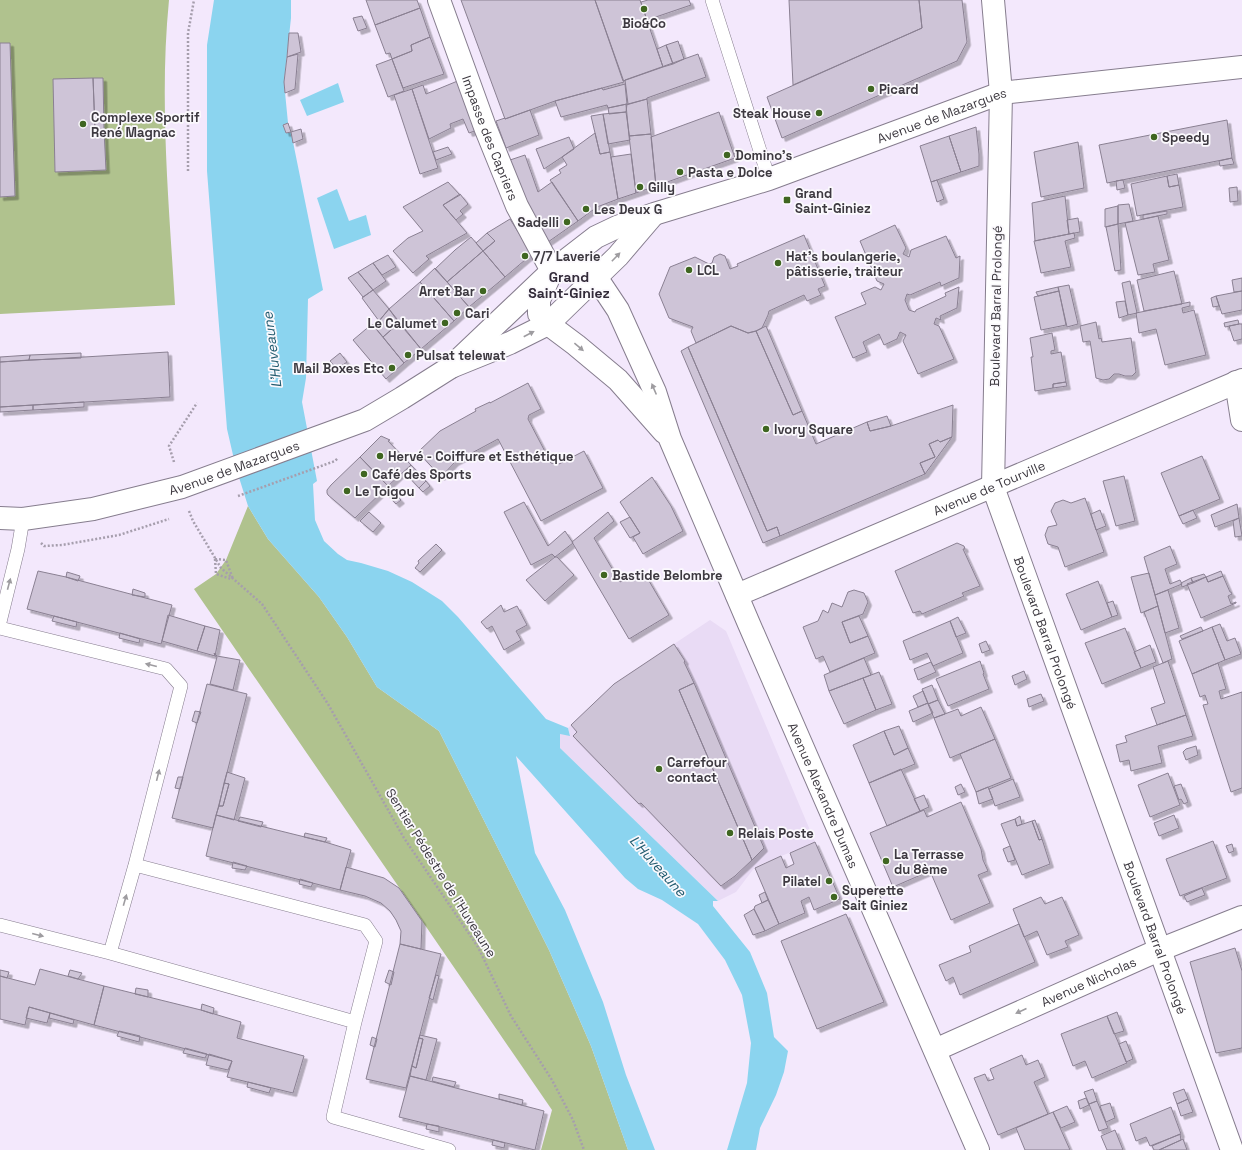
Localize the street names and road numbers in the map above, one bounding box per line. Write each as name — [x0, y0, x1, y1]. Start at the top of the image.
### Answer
street label: Impasse des Capriers — [458, 73, 522, 203]
street label: Avenue de Mazargues — [875, 84, 1008, 147]
street label: Boulevard Barral Prolongé — [986, 225, 1006, 387]
street label: Avenue de Mazargues — [167, 436, 302, 498]
street label: Avenue de Tourville — [931, 456, 1048, 519]
street label: Boulevard Barral Prolongé — [1010, 554, 1081, 712]
street label: Avenue Alexandre Dumas — [784, 720, 863, 871]
street label: Sentier Pédestre de l'Huveaune — [382, 785, 500, 961]
street label: Boulevard Barral Prolongé — [1120, 859, 1191, 1016]
street label: Avenue Nicholas — [1038, 953, 1139, 1010]

